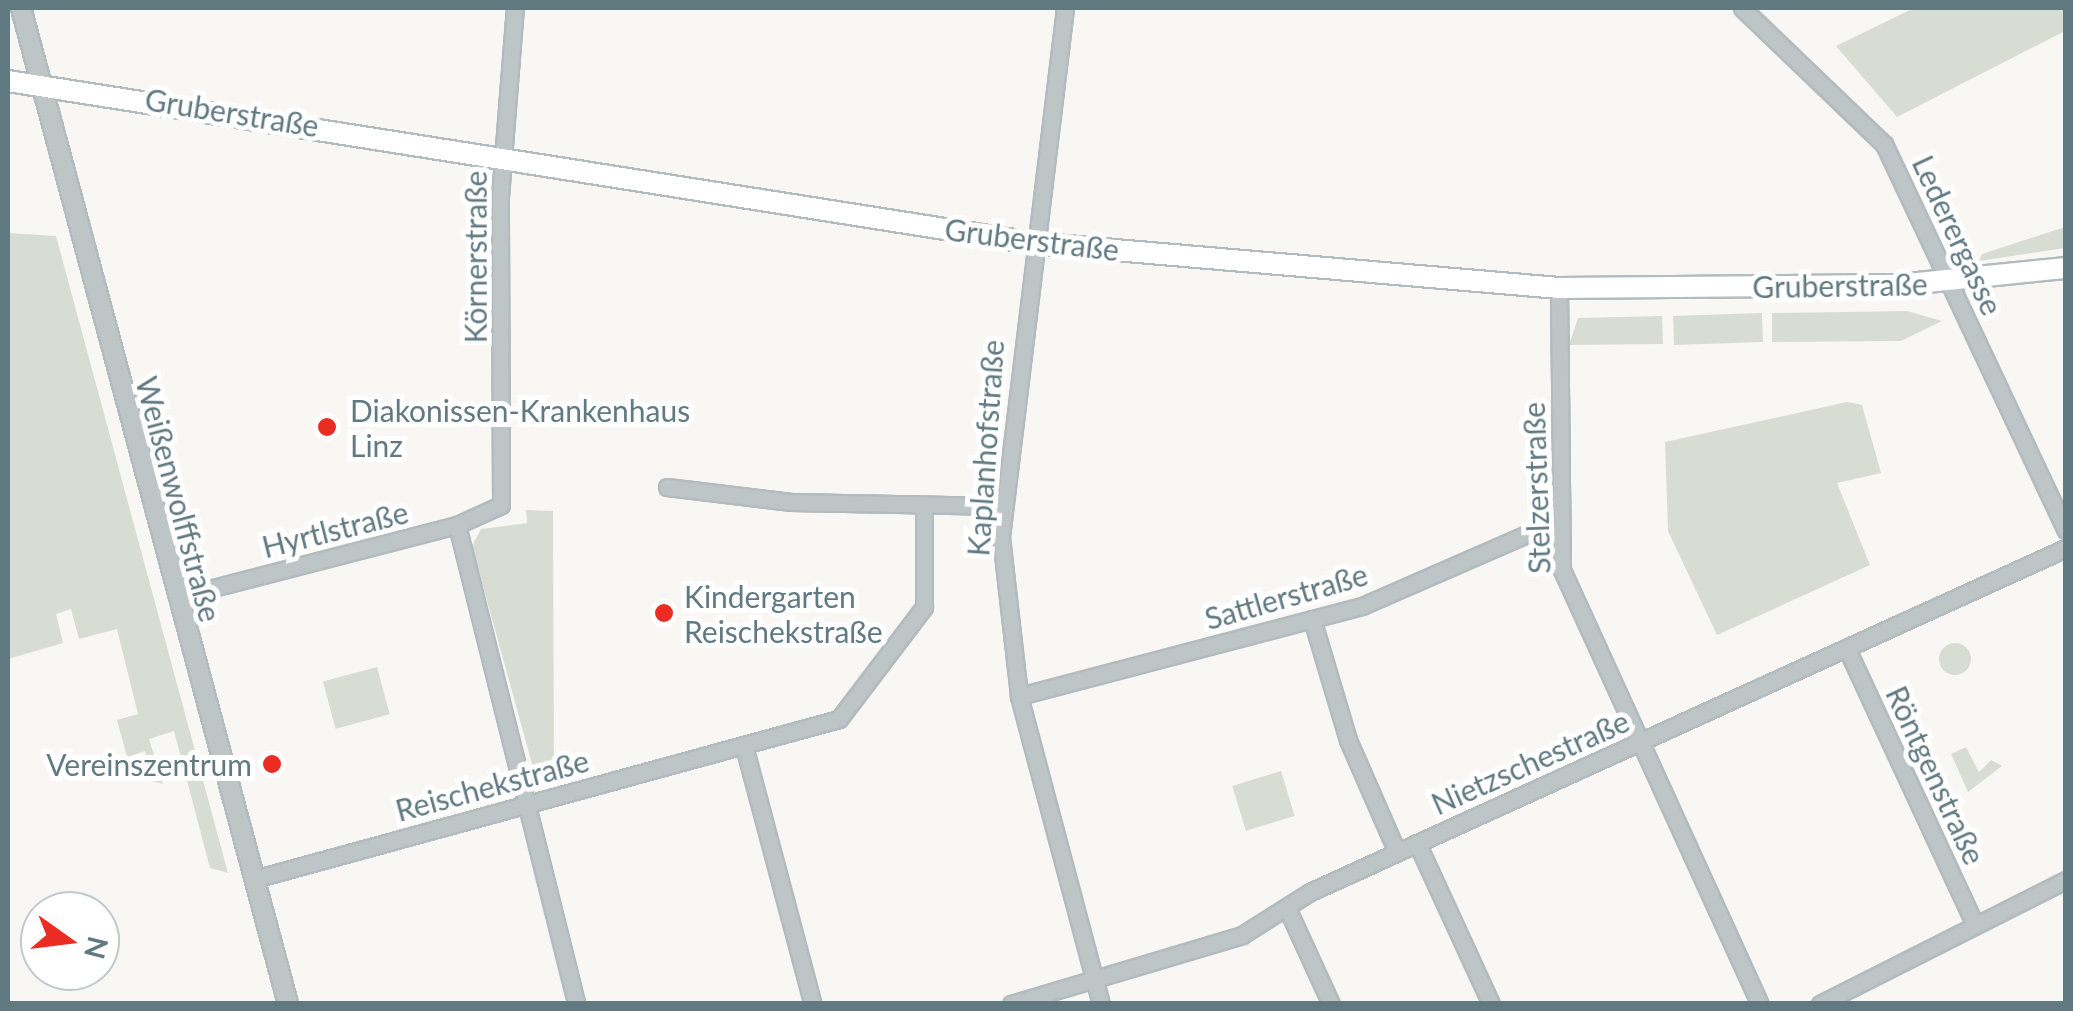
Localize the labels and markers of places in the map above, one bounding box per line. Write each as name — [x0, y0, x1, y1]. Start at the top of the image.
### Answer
place label: Diakonissen-Krankenhaus Linz — [350, 392, 690, 462]
marker: Diakonissen-Krankenhaus Linz — [314, 414, 340, 440]
place label: Kindergarten Reischekstraße — [684, 578, 883, 648]
marker: Kindergarten Reischekstraße — [653, 602, 675, 624]
place label: Vereinszentrum — [46, 746, 252, 782]
marker: Vereinszentrum — [261, 753, 283, 775]

